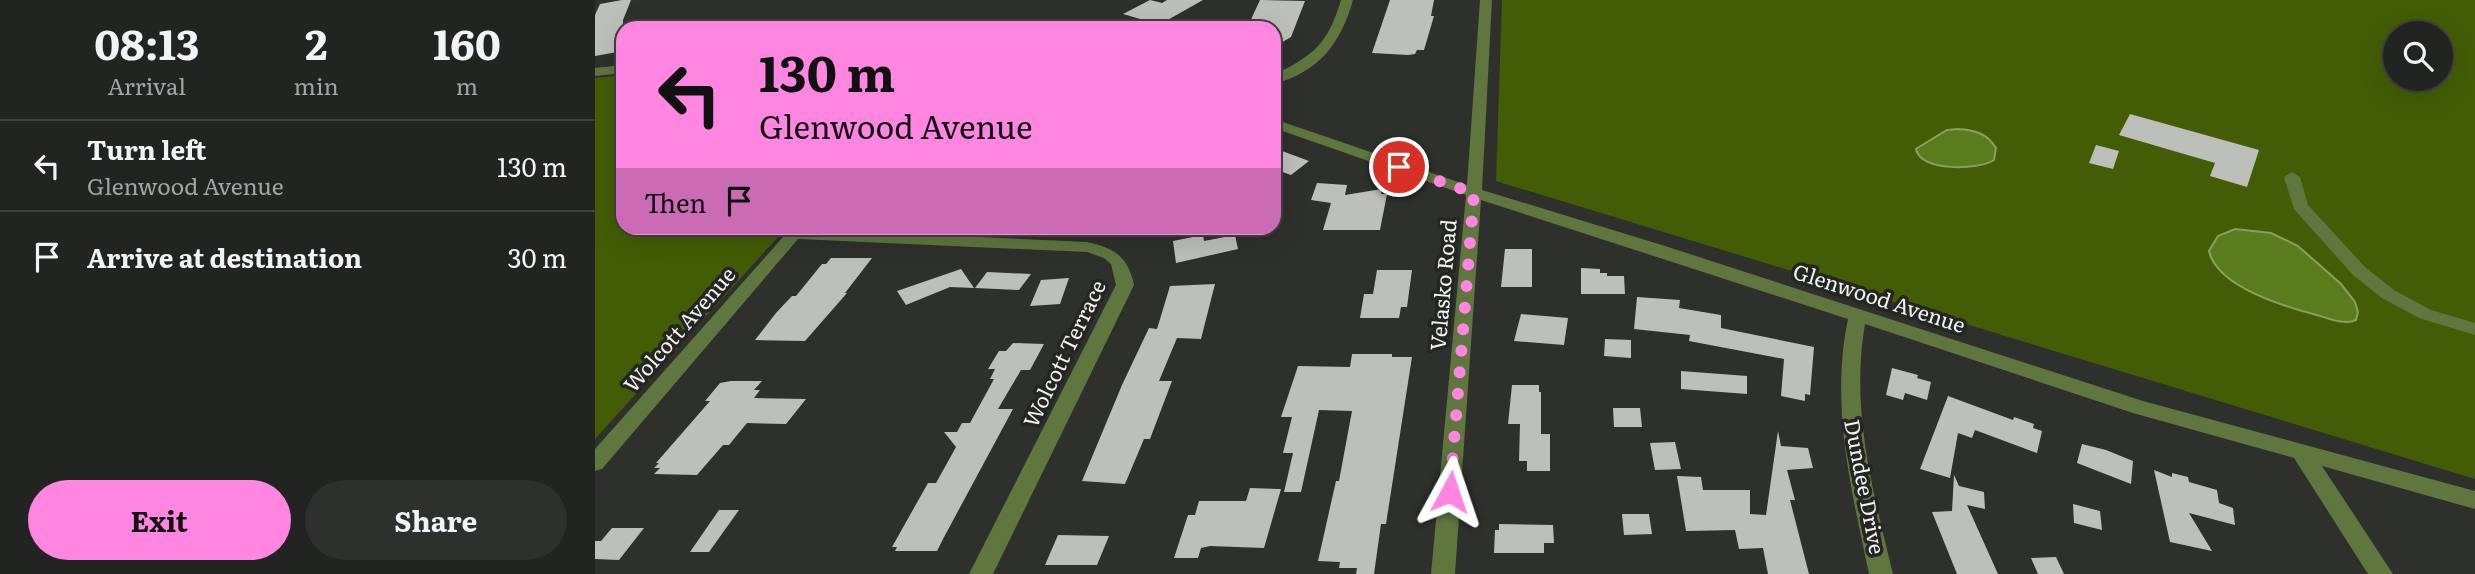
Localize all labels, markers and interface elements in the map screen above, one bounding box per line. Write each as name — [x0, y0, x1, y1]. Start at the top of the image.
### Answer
text: 08:13 — [94, 11, 199, 73]
text: 2 — [305, 11, 327, 73]
text: 160 — [433, 11, 501, 73]
map controls — [2383, 21, 2453, 91]
button: search — [2383, 21, 2453, 91]
text: 130 m — [759, 34, 895, 107]
icon: left — [644, 49, 735, 140]
text: Arrival — [108, 68, 186, 102]
text: min — [294, 68, 339, 102]
text: m — [456, 68, 478, 102]
text: Glenwood Avenue — [759, 101, 1033, 149]
text: Turn left — [87, 129, 206, 168]
pin — [1369, 137, 1429, 197]
text: 130 m — [497, 146, 567, 185]
icon: left — [28, 147, 66, 185]
icon: arrive — [1380, 148, 1418, 186]
text: Glenwood Avenue — [87, 168, 284, 202]
text: Then — [644, 182, 706, 221]
icon: arrive — [720, 182, 758, 220]
street label: Velasko Road — [1420, 218, 1463, 352]
text: Arrive at destination — [87, 237, 362, 276]
text: 30 m — [507, 237, 567, 276]
icon: arrive — [28, 238, 66, 276]
street label: Glenwood Avenue — [1790, 254, 1970, 339]
street label: Wolcott Avenue — [615, 259, 741, 398]
street label: Wolcott Terrace — [1014, 274, 1112, 432]
street label: Dundee Drive — [1838, 416, 1895, 557]
position arrow — [1413, 455, 1487, 529]
button: Exit — [28, 480, 291, 560]
button: Share — [305, 480, 567, 560]

